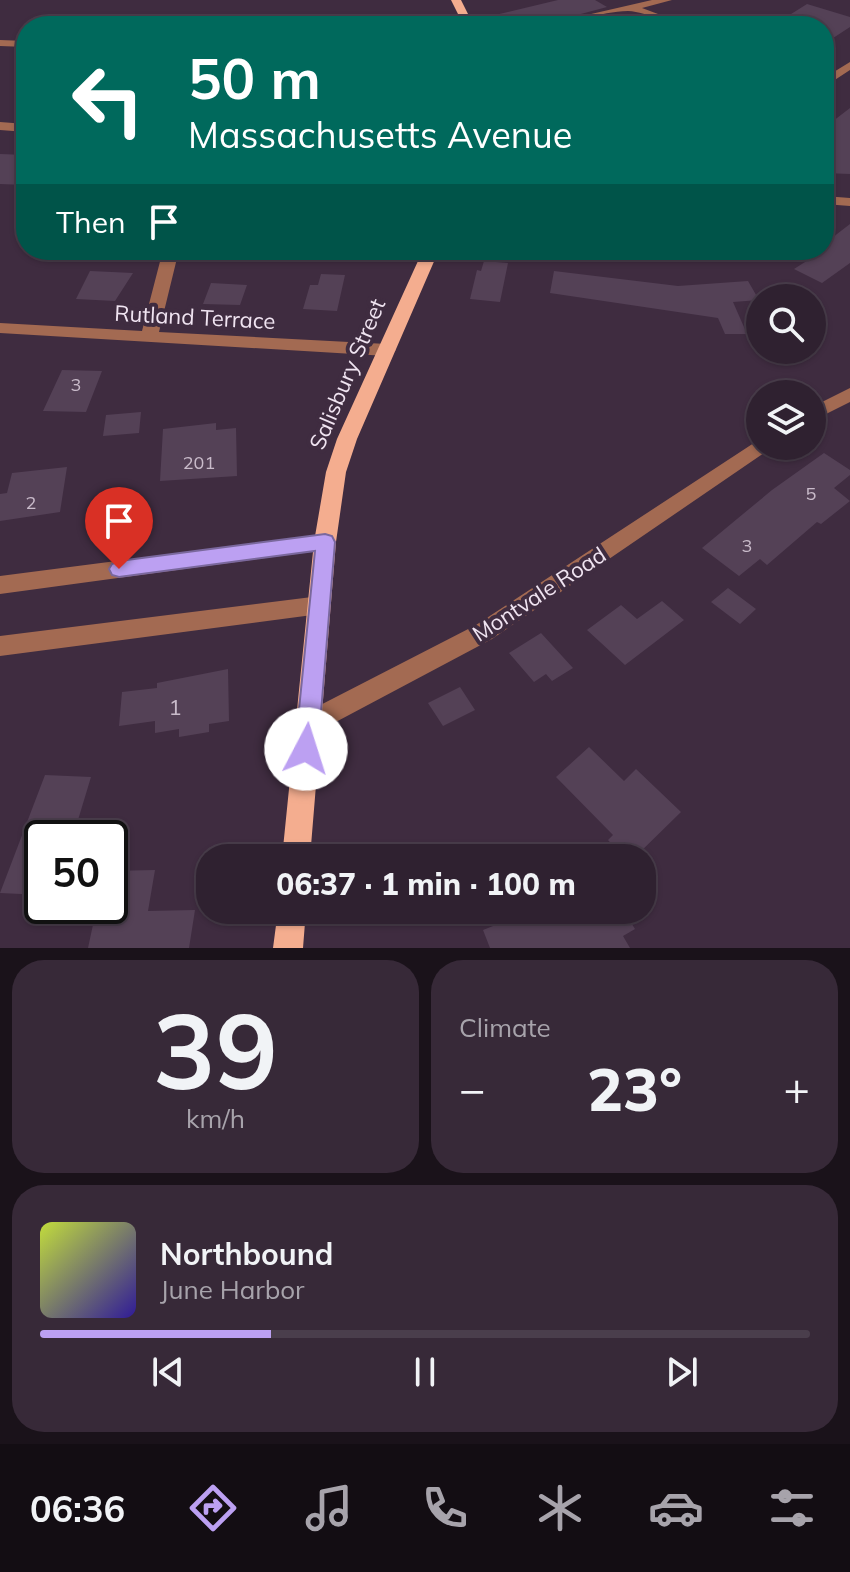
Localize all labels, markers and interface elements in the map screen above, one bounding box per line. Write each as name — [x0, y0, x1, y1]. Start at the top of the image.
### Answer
text: 50 m — [188, 43, 321, 113]
icon: left — [56, 48, 160, 152]
text: Massachusetts Avenue — [188, 112, 572, 157]
icon: arrive — [142, 200, 186, 244]
text: Then — [56, 203, 126, 241]
map controls — [746, 284, 826, 460]
button: search — [746, 284, 826, 364]
street label: Salisbury Street — [303, 294, 391, 454]
street label: Rutland Terrace — [114, 299, 276, 335]
house number: 3 — [71, 373, 81, 396]
button: layers — [746, 380, 826, 460]
house number: 201 — [183, 451, 215, 474]
house number: 5 — [806, 482, 817, 505]
pin — [85, 487, 153, 569]
house number: 2 — [26, 491, 36, 514]
icon: arrive — [97, 499, 141, 543]
house number: 3 — [742, 534, 752, 557]
street label: Montvale Road — [467, 540, 611, 648]
house number: 1 — [168, 693, 182, 721]
position arrow — [264, 707, 348, 791]
speed limit sign: 50 — [24, 820, 128, 924]
text: 06:37 · 1 min · 100 m — [276, 865, 576, 903]
text: 39 — [153, 984, 278, 1115]
text: Climate — [459, 1011, 551, 1044]
text: 23° — [587, 1051, 682, 1126]
text: − — [459, 1061, 485, 1116]
text: + — [784, 1061, 810, 1116]
text: km/h — [186, 1102, 245, 1135]
text: Northbound — [160, 1235, 333, 1273]
text: June Harbor — [160, 1273, 305, 1306]
icon: previous — [146, 1350, 190, 1394]
icon: pause — [403, 1350, 447, 1394]
icon: next — [660, 1350, 704, 1394]
icon: directions — [185, 1480, 241, 1536]
icon: music — [301, 1480, 357, 1536]
icon: phone — [417, 1480, 473, 1536]
icon: climate — [532, 1480, 588, 1536]
icon: car — [648, 1480, 704, 1536]
icon: filters — [764, 1480, 820, 1536]
text: 06:36 — [30, 1486, 125, 1531]

